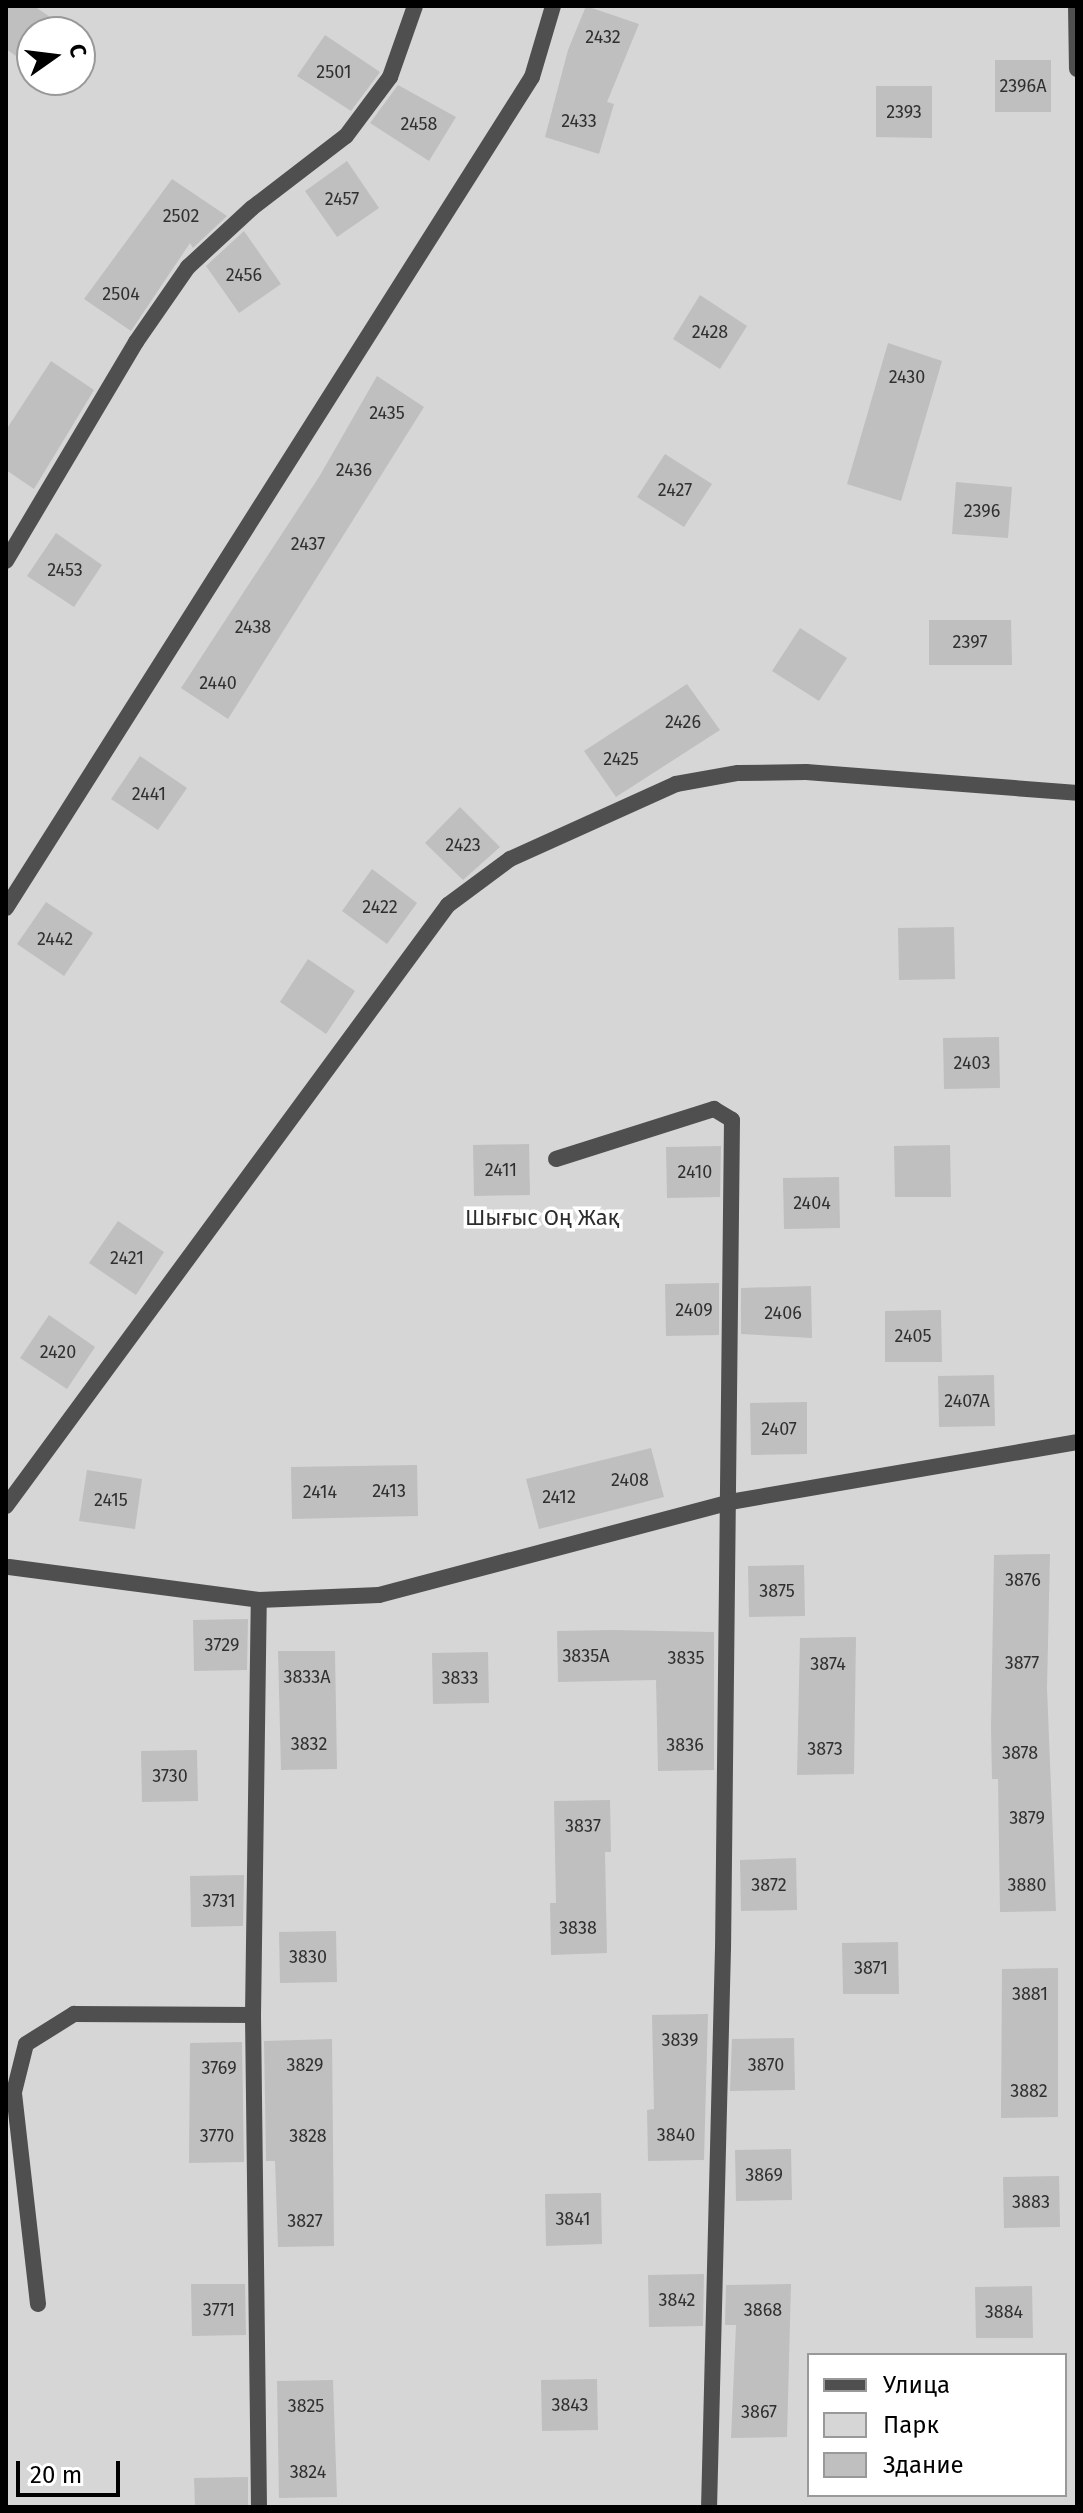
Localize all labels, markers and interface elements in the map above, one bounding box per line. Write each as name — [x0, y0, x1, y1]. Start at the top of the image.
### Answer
north arrow — [16, 16, 96, 96]
house number: 2432 — [585, 26, 621, 48]
text: С — [63, 41, 92, 60]
house number: 2501 — [316, 61, 352, 83]
house number: 2396А — [1000, 75, 1046, 97]
house number: 2393 — [886, 101, 922, 123]
house number: 2433 — [561, 110, 597, 132]
house number: 2458 — [401, 113, 437, 135]
house number: 2457 — [325, 188, 359, 210]
house number: 2502 — [163, 205, 199, 227]
house number: 2456 — [226, 264, 262, 286]
house number: 2504 — [102, 283, 140, 305]
house number: 2428 — [692, 321, 728, 343]
house number: 2430 — [889, 366, 925, 388]
house number: 2435 — [369, 402, 405, 424]
house number: 2436 — [336, 459, 372, 481]
house number: 2427 — [658, 479, 692, 501]
house number: 2396 — [964, 500, 1000, 522]
house number: 2437 — [291, 533, 325, 555]
house number: 2453 — [47, 559, 83, 581]
house number: 2438 — [235, 616, 271, 638]
house number: 2397 — [953, 631, 987, 653]
house number: 2440 — [199, 672, 237, 694]
house number: 2426 — [665, 711, 701, 733]
house number: 2425 — [603, 748, 639, 770]
house number: 2441 — [132, 783, 166, 805]
house number: 2423 — [445, 834, 481, 856]
house number: 2422 — [362, 896, 398, 918]
house number: 2442 — [37, 928, 73, 950]
house number: 2403 — [954, 1052, 990, 1074]
house number: 2411 — [485, 1159, 517, 1181]
house number: 2410 — [678, 1161, 712, 1183]
house number: 2404 — [793, 1192, 831, 1214]
park label: Шығыс Оң Жақ — [465, 1205, 619, 1231]
house number: 2421 — [110, 1247, 144, 1269]
house number: 2409 — [675, 1299, 713, 1321]
house number: 2406 — [764, 1302, 802, 1324]
house number: 2405 — [894, 1325, 932, 1347]
house number: 2420 — [40, 1341, 76, 1363]
house number: 2407А — [944, 1390, 990, 1412]
house number: 2407 — [761, 1418, 797, 1440]
house number: 2408 — [611, 1469, 649, 1491]
house number: 2413 — [372, 1480, 406, 1502]
house number: 2414 — [303, 1481, 337, 1503]
house number: 2412 — [542, 1486, 576, 1508]
house number: 2415 — [94, 1489, 128, 1511]
house number: 3876 — [1005, 1569, 1041, 1591]
house number: 3875 — [759, 1580, 795, 1602]
house number: 3729 — [205, 1634, 239, 1656]
house number: 3835А — [562, 1645, 610, 1667]
house number: 3835 — [668, 1647, 704, 1669]
house number: 3877 — [1005, 1652, 1039, 1674]
house number: 3874 — [810, 1653, 846, 1675]
house number: 3833А — [283, 1666, 331, 1688]
house number: 3833 — [442, 1667, 478, 1689]
house number: 3832 — [291, 1733, 327, 1755]
house number: 3836 — [666, 1734, 704, 1756]
house number: 3873 — [807, 1738, 843, 1760]
house number: 3878 — [1002, 1742, 1038, 1764]
house number: 3730 — [152, 1765, 188, 1787]
house number: 3879 — [1009, 1807, 1045, 1829]
house number: 3837 — [565, 1815, 601, 1837]
house number: 3872 — [751, 1874, 787, 1896]
house number: 3880 — [1008, 1874, 1046, 1896]
house number: 3731 — [202, 1890, 236, 1912]
house number: 3838 — [559, 1917, 597, 1939]
house number: 3830 — [289, 1946, 327, 1968]
house number: 3871 — [854, 1957, 888, 1979]
house number: 3881 — [1012, 1983, 1048, 2005]
house number: 3839 — [661, 2029, 699, 2051]
house number: 3829 — [287, 2054, 323, 2076]
house number: 3870 — [748, 2054, 784, 2076]
house number: 3769 — [201, 2057, 237, 2079]
house number: 3882 — [1010, 2080, 1048, 2102]
house number: 3840 — [657, 2124, 695, 2146]
house number: 3770 — [200, 2125, 234, 2147]
house number: 3828 — [289, 2125, 327, 2147]
house number: 3869 — [745, 2164, 783, 2186]
house number: 3883 — [1012, 2191, 1050, 2213]
house number: 3841 — [555, 2208, 591, 2230]
house number: 3827 — [287, 2210, 323, 2232]
house number: 3842 — [658, 2289, 696, 2311]
house number: 3771 — [203, 2299, 235, 2321]
house number: 3868 — [744, 2299, 782, 2321]
house number: 3884 — [985, 2301, 1023, 2323]
legend — [807, 2353, 1067, 2497]
text: Улица — [883, 2371, 950, 2399]
house number: 3843 — [551, 2394, 589, 2416]
house number: 3825 — [288, 2395, 324, 2417]
house number: 3867 — [741, 2401, 777, 2423]
text: Парк — [883, 2411, 939, 2439]
scale bar — [20, 2445, 124, 2495]
text: Здание — [883, 2451, 964, 2479]
text: 20 m — [30, 2461, 82, 2489]
house number: 3824 — [290, 2461, 326, 2483]

